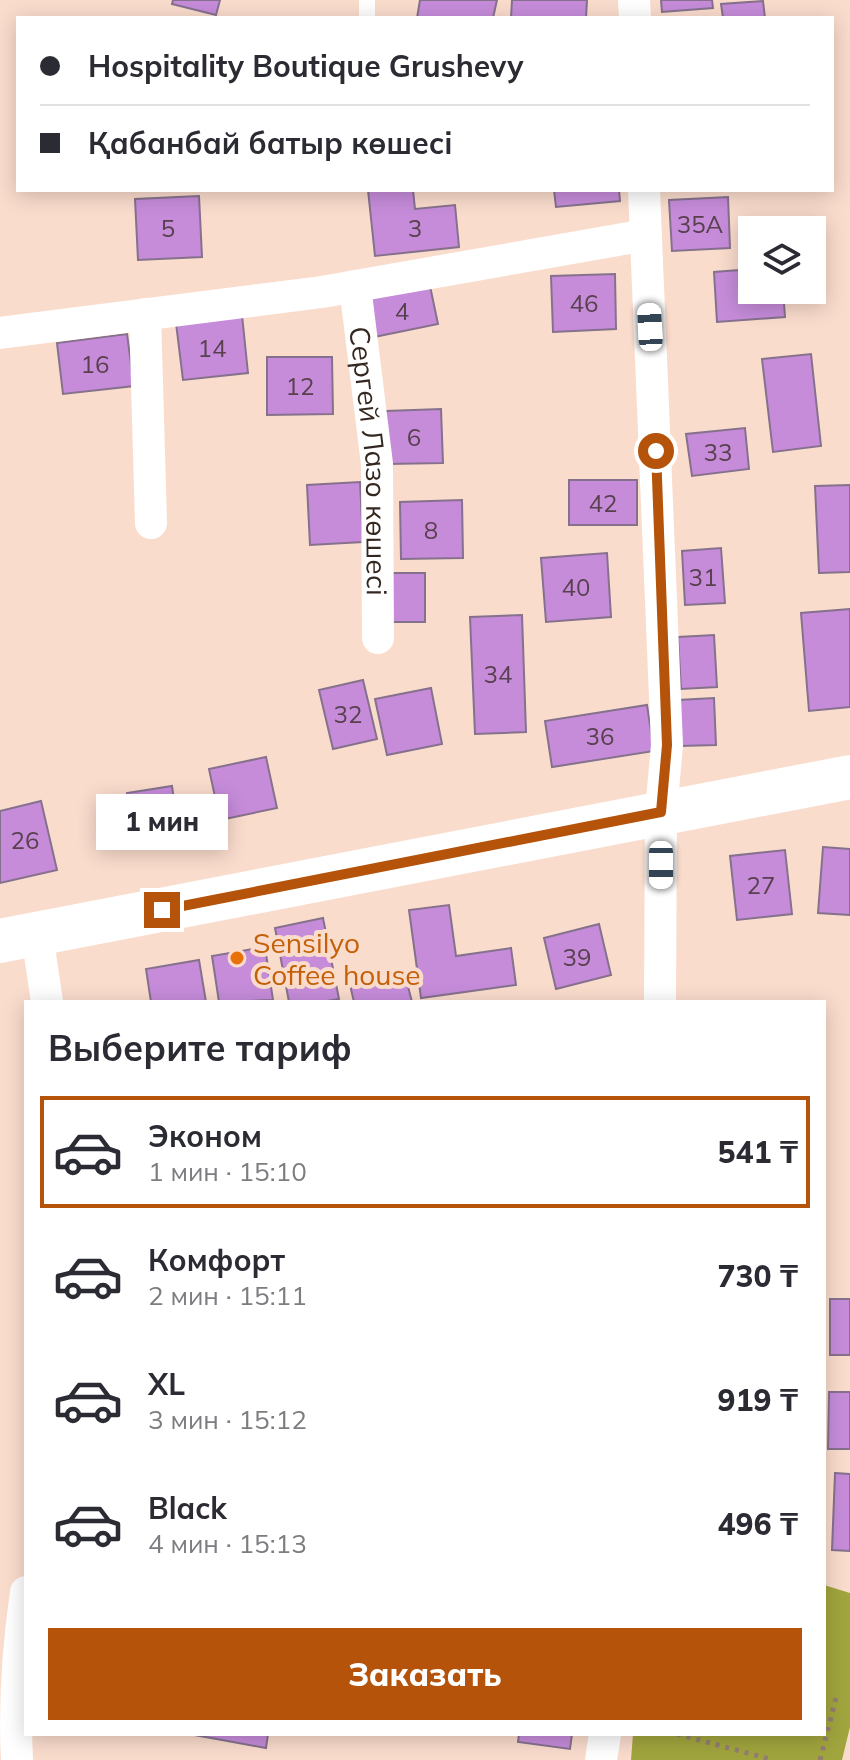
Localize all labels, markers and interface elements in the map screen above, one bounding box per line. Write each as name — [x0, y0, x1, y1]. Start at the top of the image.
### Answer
text: Hospitality Boutique Grushevy — [88, 47, 523, 85]
text: Қабанбай батыр көшесі — [88, 124, 453, 162]
house number: 35А — [677, 209, 724, 239]
house number: 5 — [161, 213, 175, 243]
house number: 3 — [408, 213, 422, 243]
map controls — [738, 216, 826, 304]
button: layers — [738, 216, 826, 304]
house number: 46 — [570, 288, 598, 318]
house number: 4 — [395, 296, 409, 326]
car — [637, 302, 663, 352]
street label: Сергей Лазо көшесі — [343, 324, 395, 596]
house number: 14 — [198, 333, 226, 363]
house number: 16 — [81, 349, 109, 379]
house number: 12 — [286, 371, 314, 401]
house number: 6 — [407, 422, 421, 452]
route start — [638, 433, 674, 469]
house number: 33 — [704, 437, 732, 467]
house number: 42 — [589, 488, 617, 518]
house number: 8 — [424, 515, 438, 545]
house number: 31 — [689, 562, 717, 592]
house number: 40 — [562, 572, 590, 602]
house number: 34 — [484, 659, 512, 689]
house number: 32 — [334, 699, 362, 729]
house number: 36 — [586, 721, 614, 751]
callout: 1 мин — [96, 794, 228, 850]
text: 1 мин — [125, 805, 199, 838]
house number: 26 — [11, 825, 39, 855]
car — [649, 841, 673, 889]
house number: 27 — [747, 870, 775, 900]
route end — [144, 892, 180, 928]
place label: Sensilyo Coffee house — [253, 925, 421, 992]
house number: 39 — [563, 942, 591, 972]
marker: Sensilyo Coffee house — [228, 949, 246, 967]
text: Выберите тариф — [48, 1025, 352, 1070]
icon: car — [52, 1116, 124, 1188]
text: Эконом — [148, 1117, 262, 1155]
text: 541 ₸ — [718, 1133, 798, 1171]
text: 1 мин · 15:10 — [148, 1155, 307, 1188]
icon: car — [52, 1240, 124, 1312]
text: Комфорт — [148, 1241, 285, 1279]
text: 730 ₸ — [718, 1257, 798, 1295]
text: 2 мин · 15:11 — [148, 1279, 307, 1312]
icon: car — [52, 1364, 124, 1436]
text: XL — [148, 1365, 185, 1403]
text: 919 ₸ — [718, 1381, 798, 1419]
text: 3 мин · 15:12 — [148, 1403, 307, 1436]
icon: car — [52, 1488, 124, 1560]
text: Black — [148, 1489, 227, 1527]
text: 496 ₸ — [718, 1505, 798, 1543]
text: 4 мин · 15:13 — [148, 1527, 307, 1560]
button: Заказать — [48, 1628, 802, 1720]

